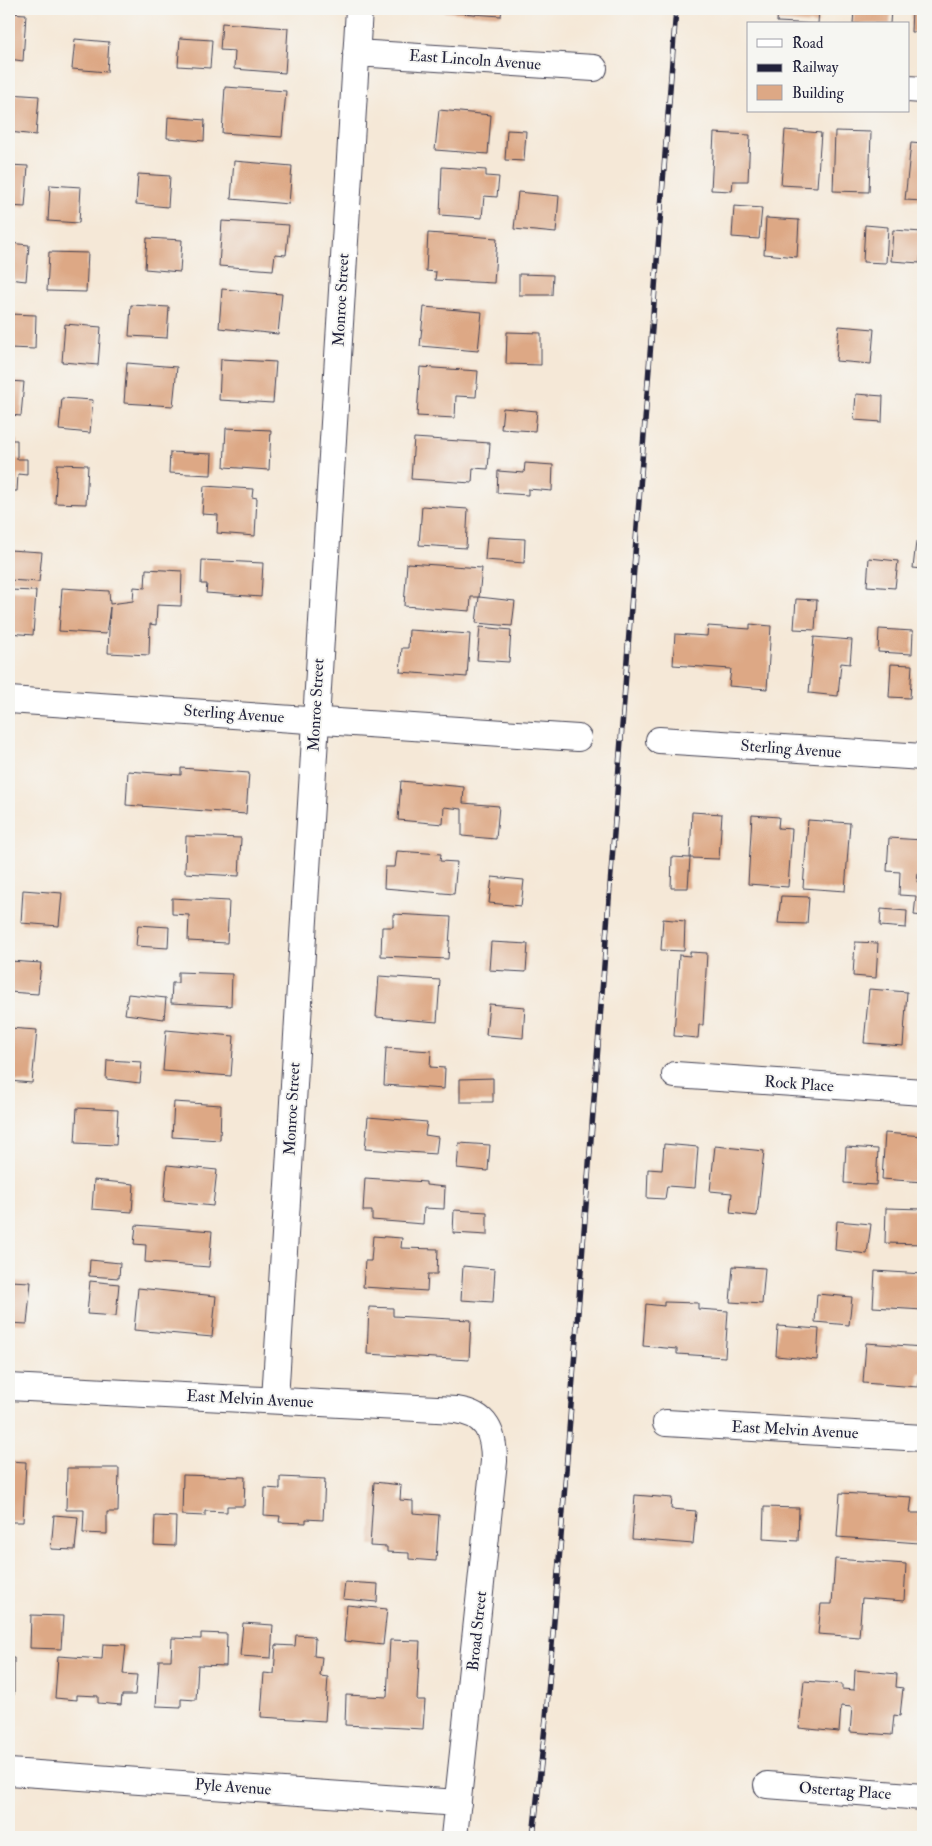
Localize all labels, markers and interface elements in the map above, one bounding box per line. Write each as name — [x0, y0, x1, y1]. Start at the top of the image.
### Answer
legend — [747, 22, 910, 112]
text: Road — [792, 34, 824, 53]
street label: East Lincoln Avenue — [408, 45, 542, 75]
text: Railway — [792, 58, 839, 77]
text: Building — [792, 84, 844, 103]
street label: Monroe Street — [329, 253, 353, 347]
street label: Monroe Street — [304, 658, 328, 752]
street label: Sterling Avenue — [183, 701, 285, 728]
street label: Sterling Avenue — [740, 736, 842, 763]
street label: Monroe Street — [280, 1062, 304, 1156]
street label: Rock Place — [764, 1072, 835, 1096]
street label: East Melvin Avenue — [186, 1386, 314, 1412]
street label: East Melvin Avenue — [731, 1417, 859, 1443]
street label: Broad Street — [463, 1590, 491, 1672]
street label: Pyle Avenue — [194, 1774, 272, 1800]
street label: Ostertag Place — [798, 1778, 892, 1804]

